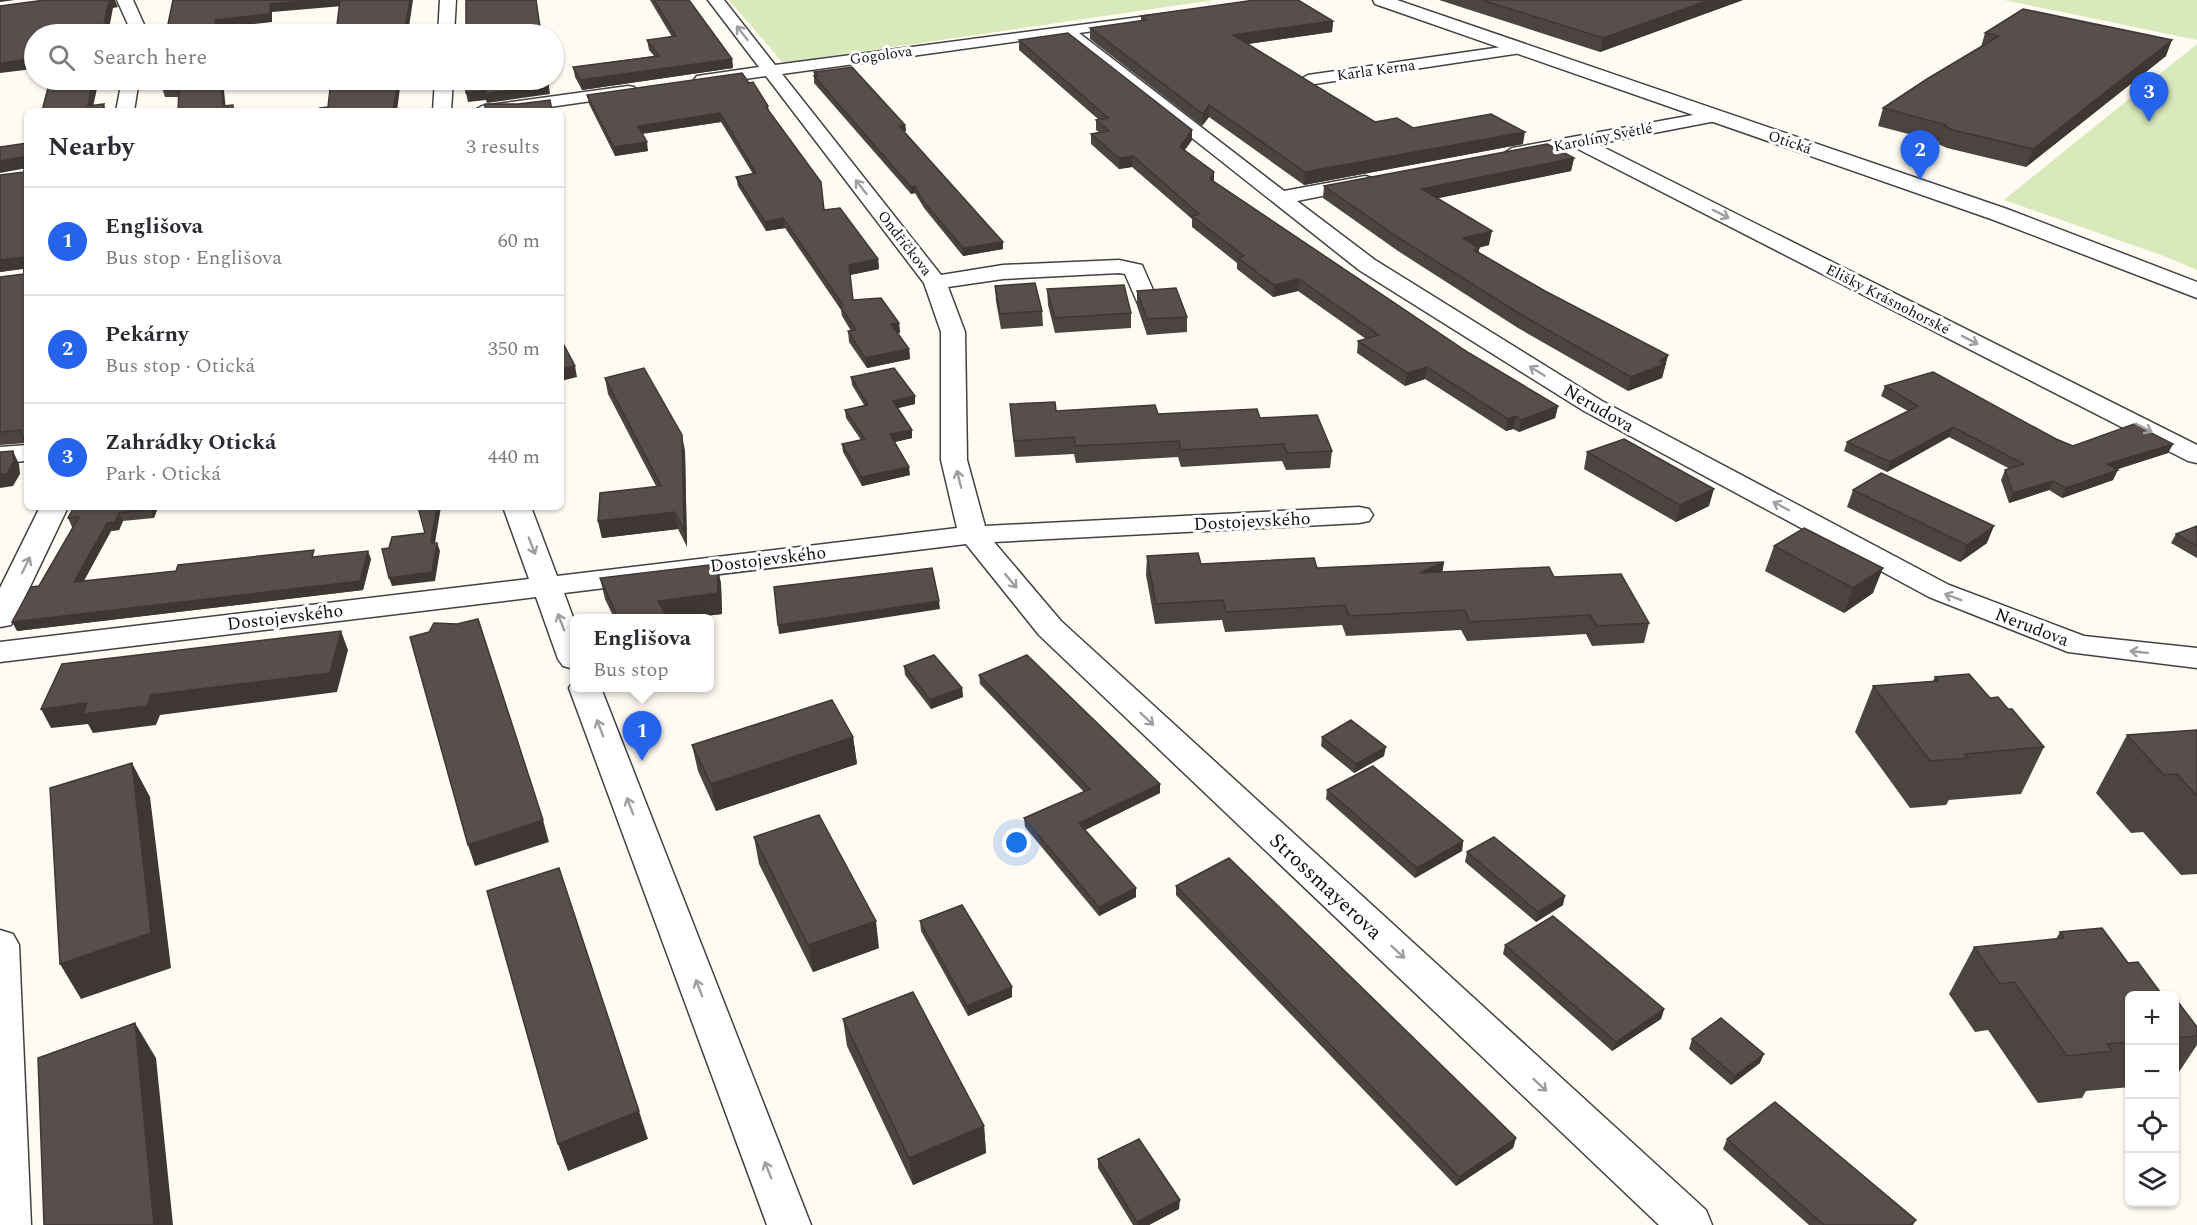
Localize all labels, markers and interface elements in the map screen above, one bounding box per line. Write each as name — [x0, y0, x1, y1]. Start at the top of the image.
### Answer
search box — [24, 24, 564, 90]
one-way arrow — [735, 25, 748, 41]
street label: Gogolova — [848, 40, 914, 71]
icon: search — [45, 41, 78, 74]
text: Search here — [93, 41, 207, 74]
street label: Karla Kerna — [1335, 54, 1417, 87]
pin: 3 — [2130, 72, 2168, 122]
street label: Karolíny Světlé — [1552, 117, 1654, 158]
street label: Otická — [1765, 124, 1815, 161]
text: Nearby — [48, 127, 134, 167]
pin: 2 — [1900, 130, 1940, 180]
text: 3 results — [466, 132, 540, 162]
one-way arrow — [855, 179, 868, 195]
street label: Ondříčkova — [872, 206, 938, 282]
one-way arrow — [1712, 209, 1730, 221]
text: Englišova — [105, 210, 203, 243]
text: 1 — [62, 226, 73, 256]
text: 60 m — [498, 226, 540, 256]
text: Bus stop · Englišova — [105, 243, 282, 273]
street label: Elišky Krásnohorské — [1822, 258, 1954, 341]
text: Pekárny — [105, 318, 188, 351]
text: 2 — [62, 334, 73, 364]
text: 350 m — [488, 334, 540, 364]
one-way arrow — [1961, 334, 1978, 346]
text: Bus stop · Otická — [105, 351, 255, 381]
one-way arrow — [1529, 365, 1546, 377]
street label: Nerudova — [1558, 377, 1639, 440]
one-way arrow — [2135, 423, 2153, 434]
text: Zahrádky Otická — [105, 426, 276, 459]
text: 3 — [62, 442, 73, 472]
text: 440 m — [488, 442, 540, 472]
text: Park · Otická — [105, 459, 221, 489]
one-way arrow — [952, 470, 964, 489]
one-way arrow — [1772, 500, 1790, 511]
street label: Dostojevského — [1193, 505, 1311, 538]
one-way arrow — [527, 536, 538, 555]
street label: Dostojevského — [708, 539, 828, 580]
one-way arrow — [20, 557, 32, 575]
one-way arrow — [1004, 573, 1017, 589]
one-way arrow — [1945, 590, 1963, 601]
street label: Dostojevského — [225, 597, 345, 638]
street label: Nerudova — [1991, 601, 2073, 654]
one-way arrow — [554, 613, 565, 632]
popup — [570, 614, 714, 692]
text: Englišova — [593, 622, 691, 655]
one-way arrow — [2129, 646, 2149, 657]
text: Bus stop — [593, 655, 669, 685]
pin: 1 — [622, 712, 662, 761]
one-way arrow — [1140, 712, 1155, 726]
one-way arrow — [594, 719, 605, 737]
one-way arrow — [623, 797, 634, 815]
street label: Strossmayerova — [1261, 826, 1390, 948]
your location — [1002, 828, 1031, 857]
one-way arrow — [1390, 945, 1405, 959]
one-way arrow — [693, 979, 704, 998]
map controls — [2125, 991, 2179, 1207]
button: + — [2125, 991, 2179, 1045]
button: − — [2125, 1045, 2179, 1099]
one-way arrow — [1533, 1078, 1548, 1092]
button: locate — [2125, 1099, 2179, 1153]
button: layers — [2125, 1153, 2179, 1207]
one-way arrow — [762, 1161, 773, 1180]

